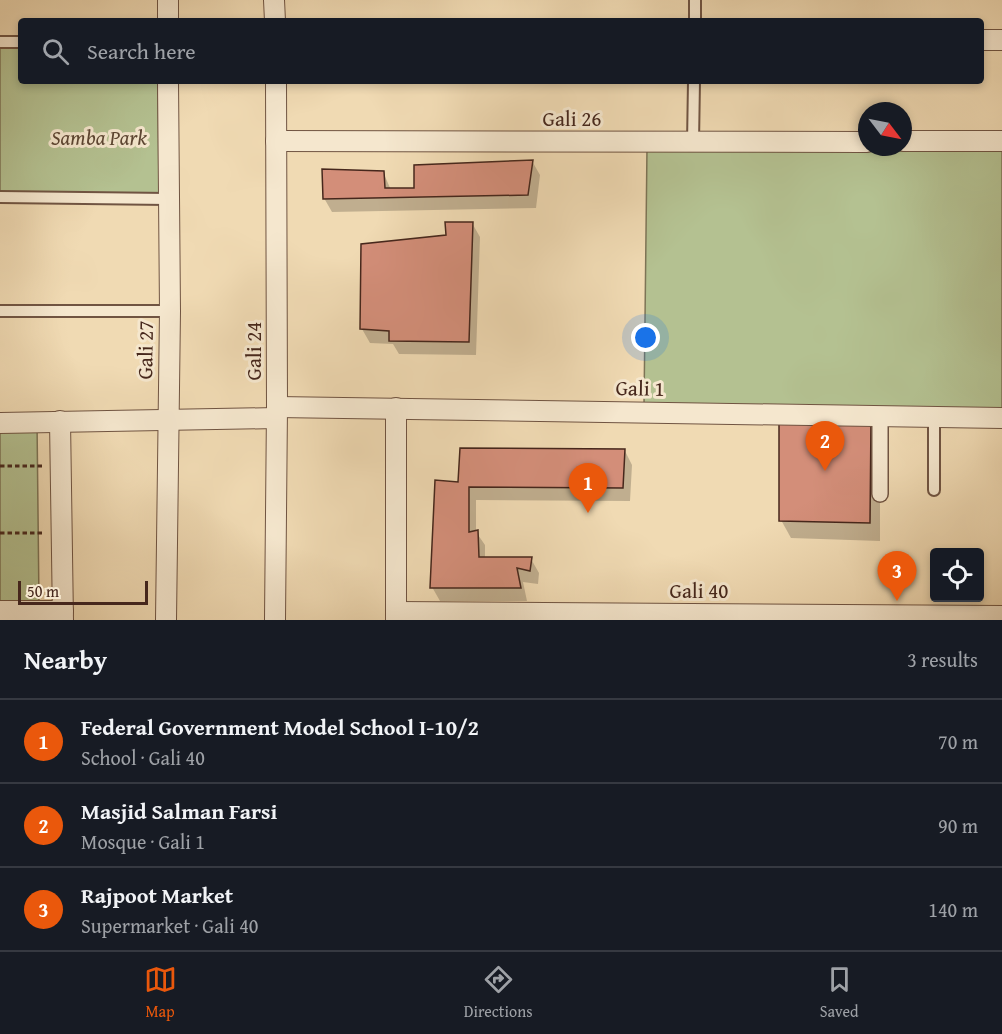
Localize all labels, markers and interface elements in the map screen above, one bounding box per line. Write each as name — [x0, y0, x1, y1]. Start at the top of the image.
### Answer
search box — [18, 18, 984, 84]
icon: search — [39, 35, 72, 68]
text: Search here — [87, 35, 196, 67]
north arrow — [858, 102, 912, 156]
street label: Gali 26 — [543, 103, 601, 134]
park label: Samba Park — [51, 122, 147, 153]
street label: Gali 27 — [129, 320, 161, 380]
street label: Gali 24 — [238, 322, 269, 380]
your location — [631, 323, 660, 352]
street label: Gali 1 — [615, 372, 665, 404]
pin: 2 — [806, 422, 844, 471]
pin: 1 — [568, 464, 608, 513]
map controls — [930, 548, 984, 602]
button: locate — [930, 548, 984, 602]
pin: 3 — [878, 552, 916, 601]
street label: Gali 40 — [670, 575, 728, 606]
scale bar — [18, 578, 148, 606]
text: 50 m — [27, 579, 59, 603]
text: Nearby — [24, 640, 107, 679]
text: 3 results — [907, 645, 978, 674]
text: Federal Government Model School I-10/2 — [81, 711, 479, 743]
text: 1 — [38, 727, 49, 756]
text: 70 m — [938, 727, 978, 756]
text: School · Gali 40 — [81, 743, 205, 772]
text: Masjid Salman Farsi — [81, 795, 277, 827]
text: 2 — [38, 811, 49, 840]
text: 90 m — [938, 811, 978, 840]
text: Mosque · Gali 1 — [81, 827, 205, 856]
text: Rajpoot Market — [81, 879, 233, 911]
text: 3 — [38, 895, 49, 924]
text: 140 m — [928, 895, 978, 924]
text: Supermarket · Gali 40 — [81, 911, 259, 940]
tab: Map — [144, 963, 177, 1023]
tab: Directions — [464, 963, 533, 1023]
tab: Saved — [820, 963, 858, 1023]

